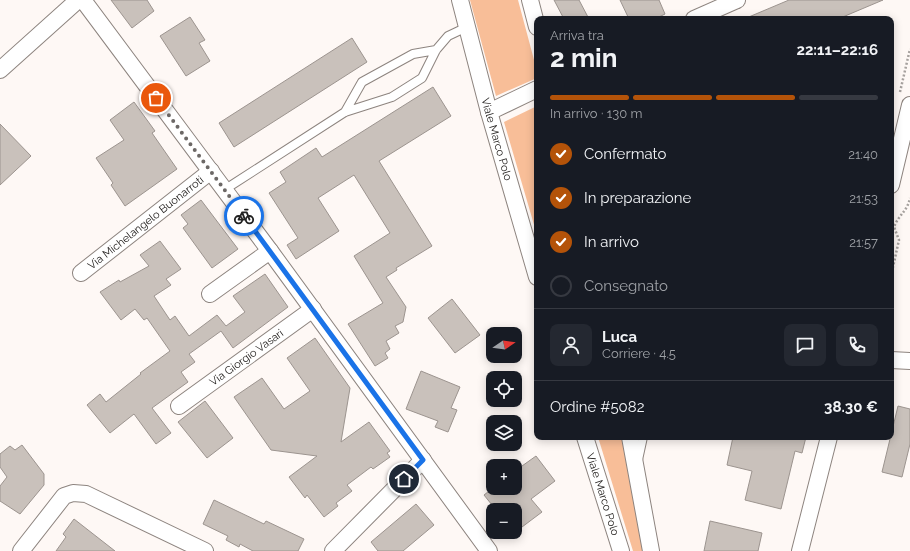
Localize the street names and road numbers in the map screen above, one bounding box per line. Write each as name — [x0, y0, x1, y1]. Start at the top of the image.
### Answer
street label: Viale Marco Polo — [479, 96, 515, 183]
street label: Via Michelangelo Buonarroti — [85, 173, 206, 272]
street label: Via Giorgio Vasari — [207, 326, 286, 388]
street label: Viale Marco Polo — [584, 451, 622, 537]

